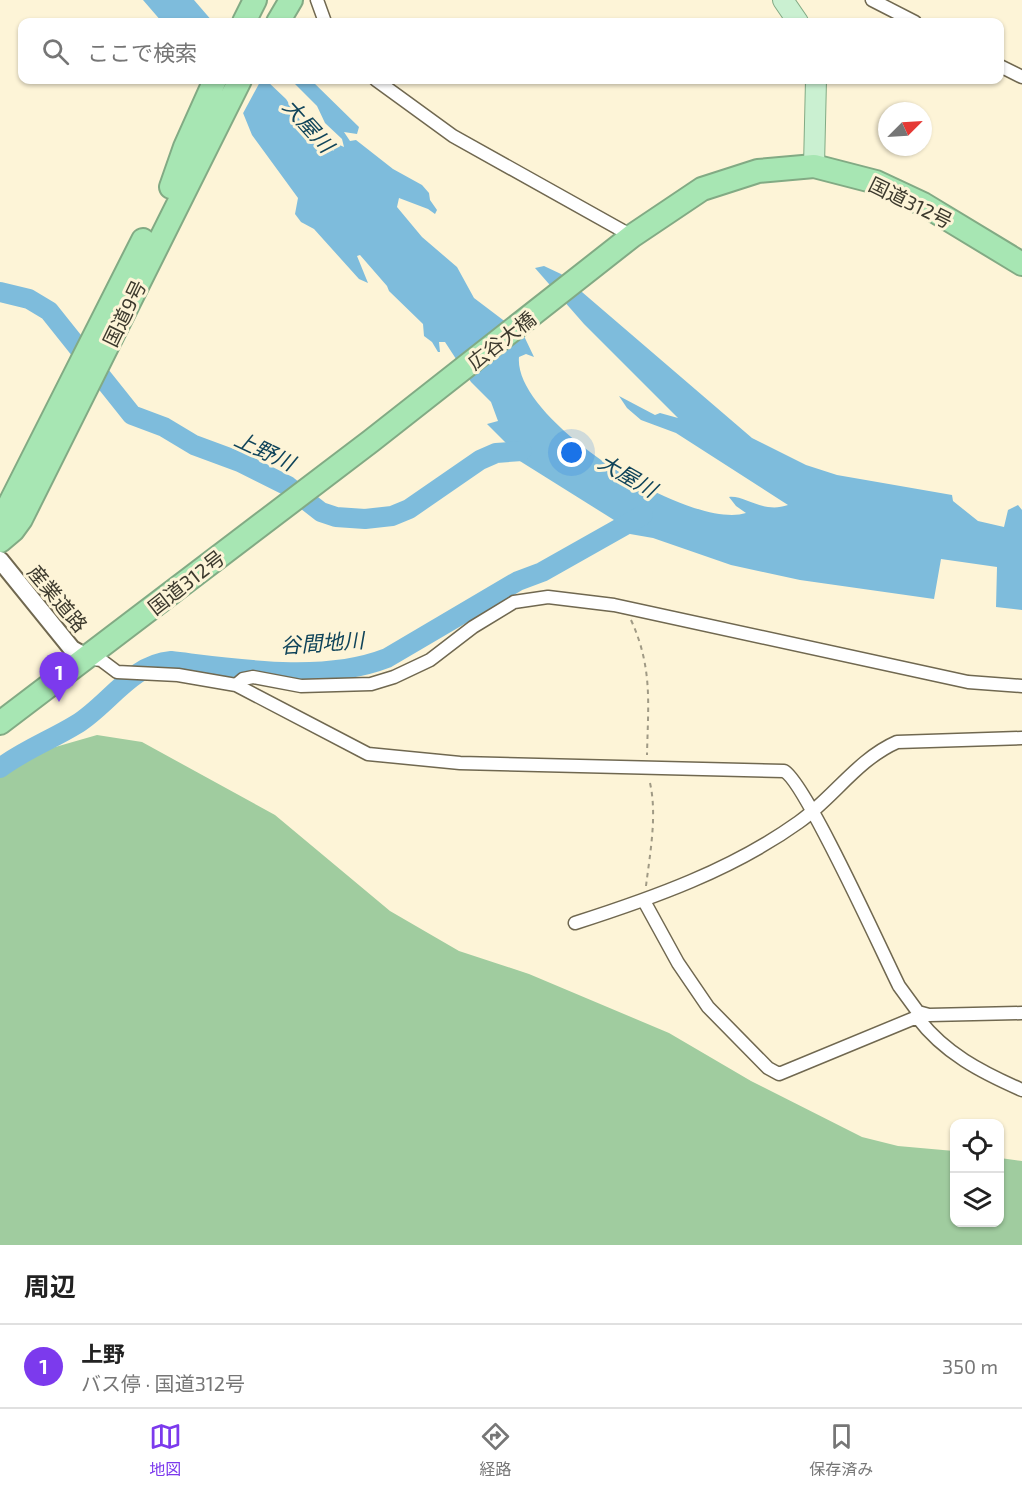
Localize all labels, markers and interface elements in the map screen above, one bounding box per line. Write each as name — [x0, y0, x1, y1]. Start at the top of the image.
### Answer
search box — [18, 18, 1004, 84]
icon: search — [39, 35, 72, 68]
text: ここで検索 — [87, 39, 197, 65]
water label: 大屋川 — [279, 93, 341, 158]
north arrow — [878, 102, 932, 156]
street label: 国道312号 — [865, 171, 957, 233]
street label: 国道9号 — [98, 276, 150, 350]
street label: 広谷大橋 — [462, 306, 540, 374]
water label: 上野川 — [231, 425, 301, 475]
your location — [557, 438, 586, 467]
water label: 大屋川 — [594, 448, 663, 503]
street label: 国道312号 — [143, 545, 229, 619]
street label: 産業道路 — [23, 560, 93, 636]
water label: 谷間地川 — [279, 626, 367, 657]
pin: 1 — [40, 652, 78, 702]
map controls — [950, 1119, 1004, 1227]
button: locate — [950, 1119, 1004, 1173]
button: layers — [950, 1173, 1004, 1227]
text: 周辺 — [24, 1270, 76, 1301]
text: 上野 — [81, 1340, 125, 1366]
text: 1 — [39, 1354, 48, 1378]
text: 350 m — [942, 1354, 998, 1378]
text: バス停 · 国道312号 — [81, 1371, 245, 1395]
tab: 地図 — [149, 1420, 182, 1480]
tab: 経路 — [479, 1420, 512, 1480]
tab: 保存済み — [809, 1420, 873, 1480]

